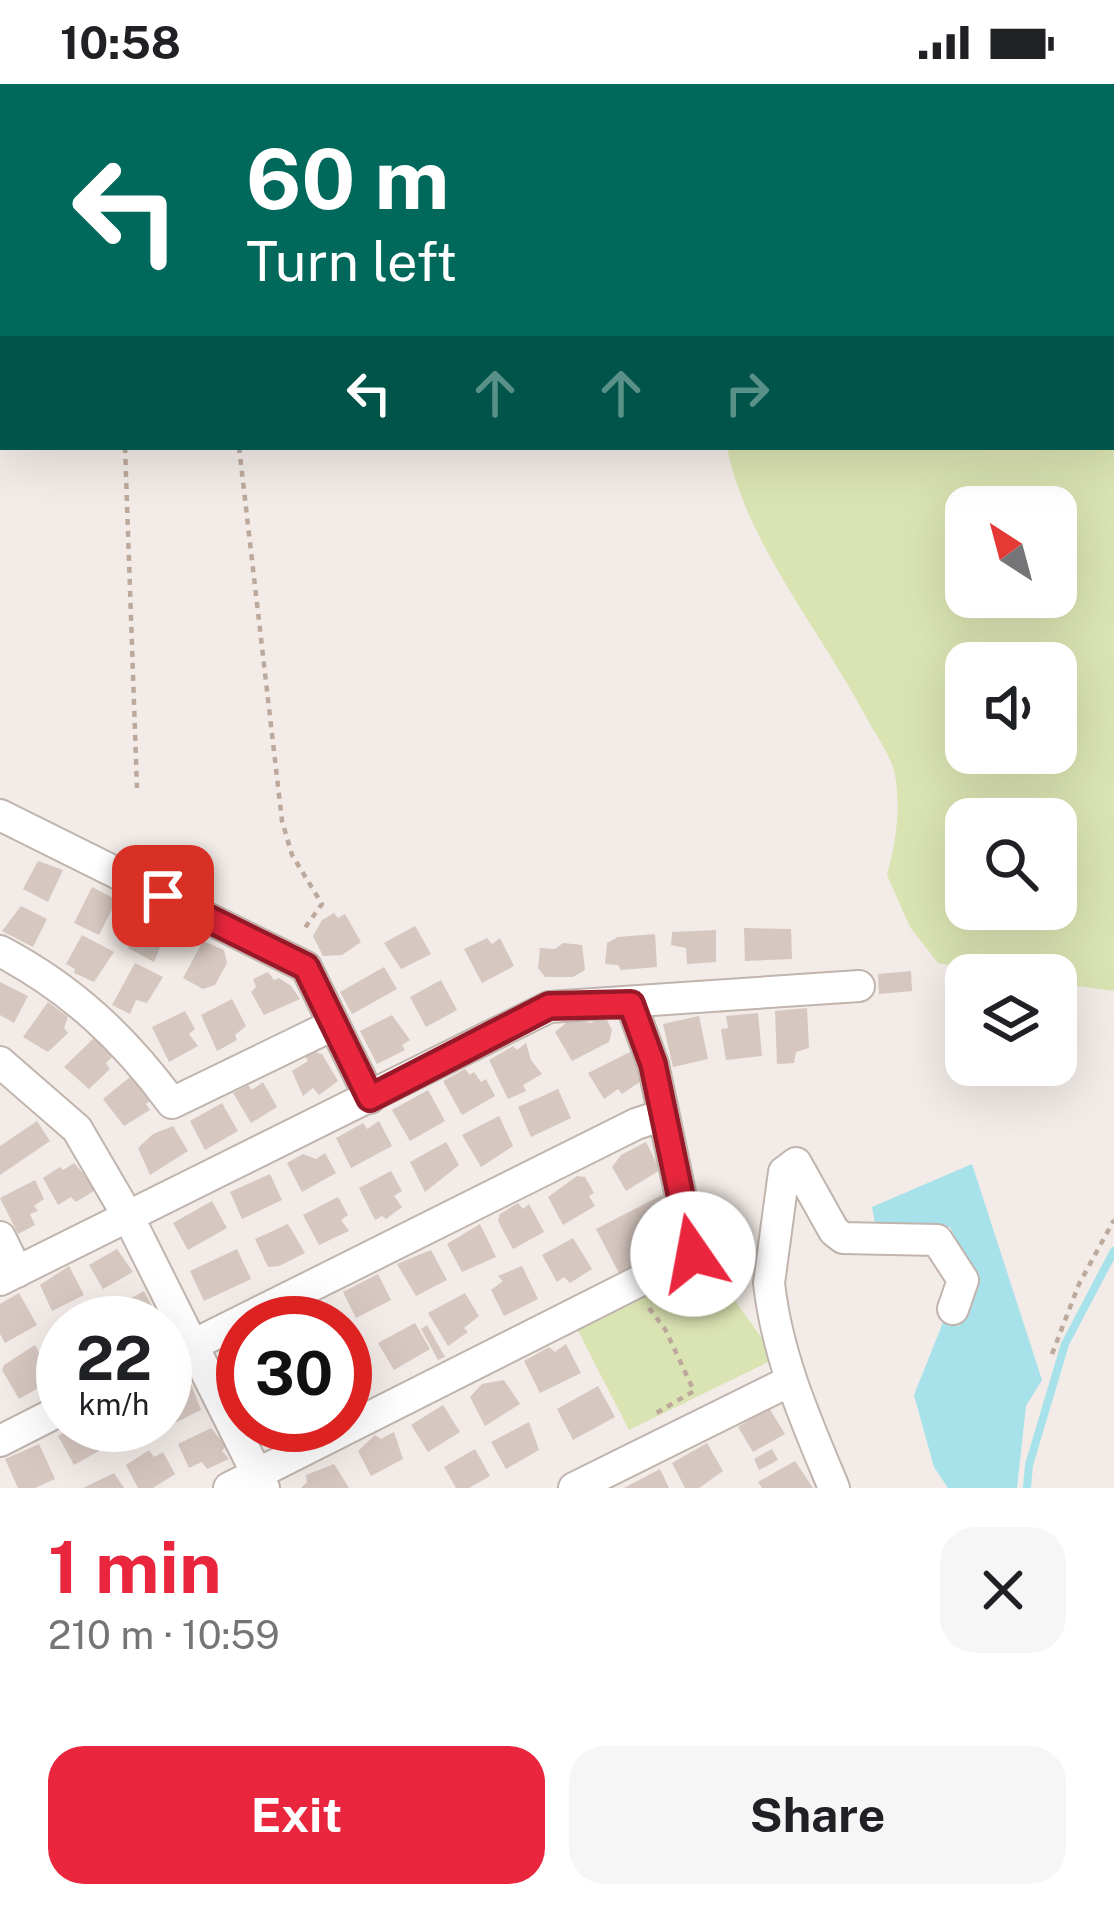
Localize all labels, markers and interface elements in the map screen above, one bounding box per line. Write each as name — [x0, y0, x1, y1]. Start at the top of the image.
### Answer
text: 10:58 — [60, 16, 181, 69]
text: 60 m — [246, 129, 450, 228]
icon: left — [48, 132, 204, 288]
text: Turn left — [246, 230, 457, 293]
icon: left — [336, 360, 402, 426]
icon: ahead — [462, 360, 528, 426]
icon: ahead — [588, 360, 654, 426]
icon: right — [714, 360, 780, 426]
north arrow — [945, 486, 1077, 618]
map controls — [945, 486, 1077, 1086]
button: sound — [945, 642, 1077, 774]
button: search — [945, 798, 1077, 930]
pin — [112, 845, 214, 947]
icon: arrive — [130, 863, 196, 929]
button: layers — [945, 954, 1077, 1086]
position arrow — [630, 1191, 756, 1317]
speed limit sign: 30 — [216, 1296, 372, 1452]
text: 22 — [76, 1323, 152, 1394]
text: km/h — [79, 1386, 149, 1422]
text: 1 min — [48, 1525, 222, 1609]
button: close — [940, 1527, 1066, 1653]
text: 210 m · 10:59 — [48, 1612, 280, 1658]
button: Exit — [48, 1746, 545, 1884]
button: Share — [569, 1746, 1066, 1884]

